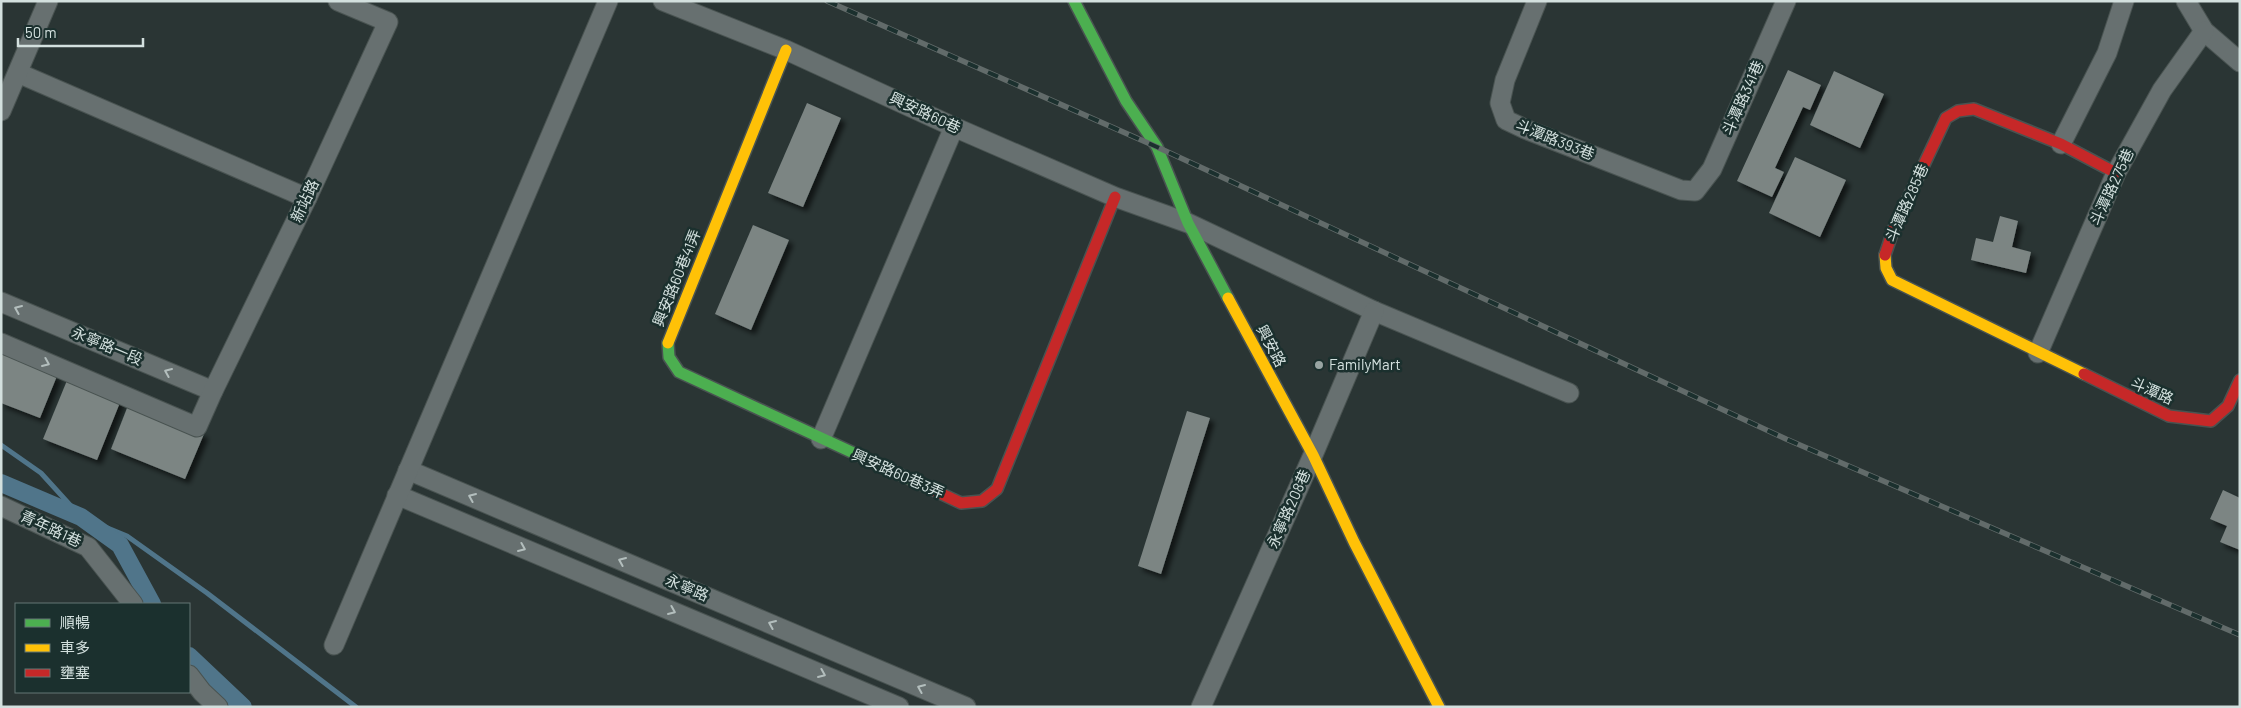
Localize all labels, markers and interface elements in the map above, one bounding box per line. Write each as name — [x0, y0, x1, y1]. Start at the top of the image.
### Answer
scale bar — [18, 15, 142, 47]
text: 50 m — [25, 23, 57, 41]
street label: 斗潭路341巷 — [1718, 57, 1767, 138]
street label: 興安路60巷 — [887, 88, 964, 136]
street label: 斗潭路393巷 — [1513, 115, 1597, 163]
street label: 斗潭路275巷 — [2085, 145, 2137, 228]
street label: 斗潭路285巷 — [1881, 161, 1931, 244]
street label: 新站路 — [286, 176, 322, 225]
street label: 興安路60巷41弄 — [648, 226, 704, 329]
one-way arrow — [14, 304, 23, 315]
street label: 興安路 — [1253, 321, 1290, 370]
street label: 永寧路一段 — [69, 322, 145, 368]
place label: FamilyMart — [1329, 355, 1401, 373]
one-way arrow — [41, 356, 50, 367]
marker: FamilyMart — [1313, 359, 1325, 371]
one-way arrow — [164, 368, 173, 378]
street label: 斗潭路 — [2128, 373, 2177, 407]
street label: 興安路60巷3弄 — [850, 445, 947, 501]
street label: 永寧路208巷 — [1263, 466, 1313, 551]
one-way arrow — [468, 493, 477, 504]
street label: 青年路1巷 — [18, 506, 85, 550]
one-way arrow — [517, 541, 526, 552]
one-way arrow — [618, 556, 627, 567]
street label: 永寧路 — [663, 570, 712, 604]
legend — [15, 603, 190, 693]
one-way arrow — [667, 604, 676, 615]
text: 順暢 — [60, 613, 90, 631]
one-way arrow — [768, 620, 777, 631]
text: 車多 — [60, 638, 90, 656]
text: 壅塞 — [60, 663, 90, 681]
one-way arrow — [817, 668, 826, 678]
one-way arrow — [917, 683, 926, 694]

